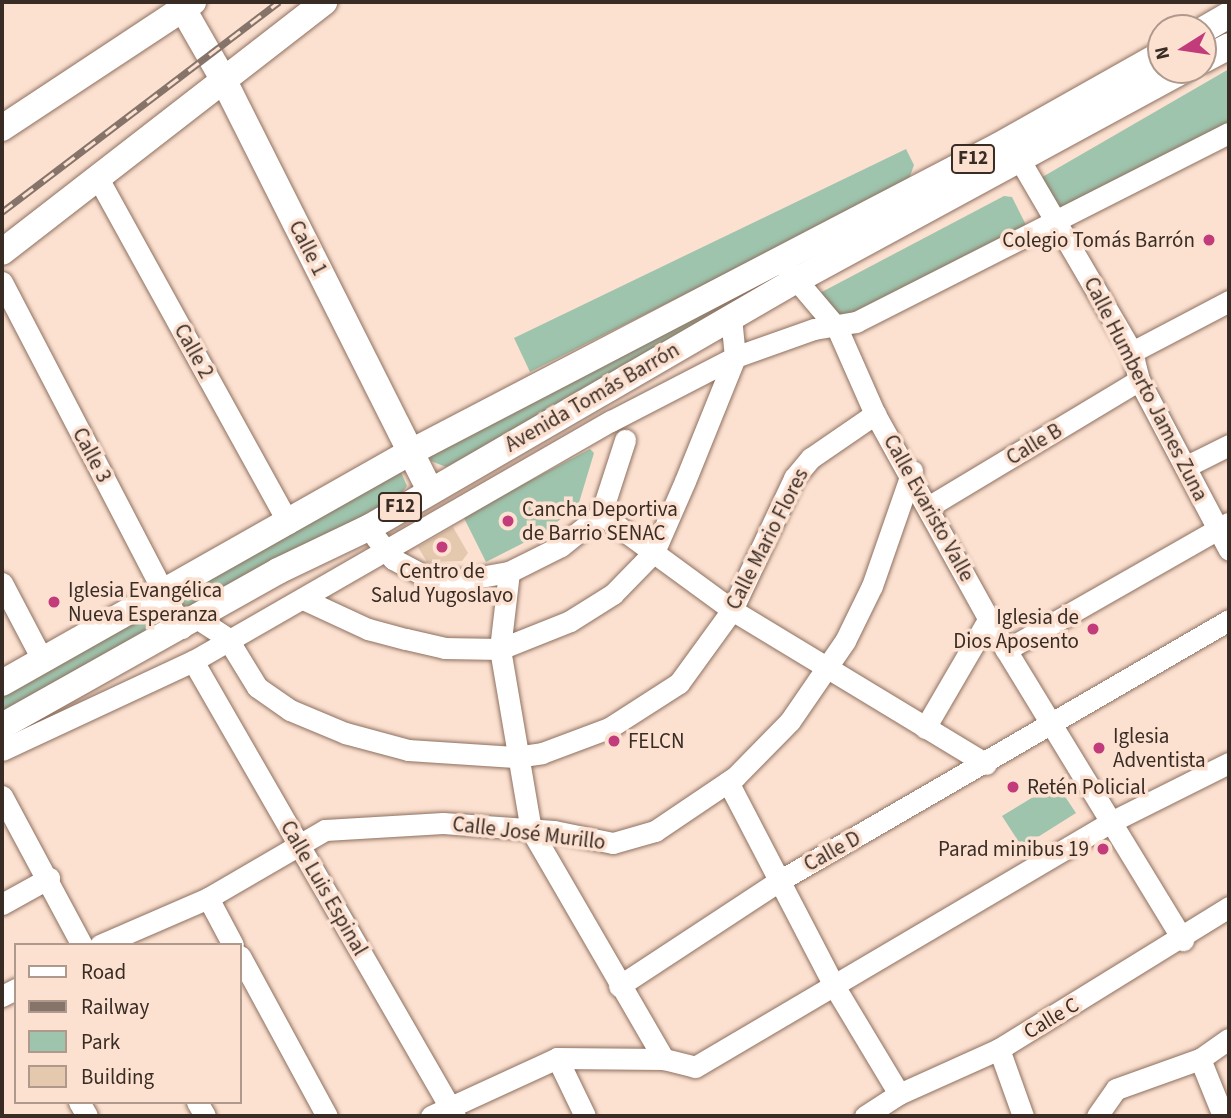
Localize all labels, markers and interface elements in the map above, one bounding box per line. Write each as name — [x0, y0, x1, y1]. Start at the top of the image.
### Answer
north arrow — [1147, 14, 1217, 84]
text: N — [1148, 44, 1177, 62]
road number: F12 — [950, 144, 996, 174]
street label: Calle 1 — [284, 216, 332, 280]
place label: Colegio Tomás Barrón — [1002, 227, 1195, 253]
marker: Colegio Tomás Barrón — [1201, 232, 1217, 248]
street label: Calle Humberto James Zuna — [1078, 273, 1214, 505]
street label: Calle 2 — [169, 319, 219, 383]
street label: Avenida Tomás Barrón — [500, 337, 684, 457]
street label: Calle B — [1002, 418, 1066, 470]
street label: Calle 3 — [67, 423, 117, 487]
street label: Calle Evaristo Valle — [878, 430, 980, 586]
street label: Calle Mario Flores — [721, 464, 813, 614]
road number: F12 — [377, 492, 423, 522]
place label: Cancha Deportiva de Barrio SENAC — [522, 496, 678, 546]
marker: Cancha Deportiva de Barrio SENAC — [500, 513, 516, 529]
marker: Centro de Salud Yugoslavo — [434, 539, 450, 555]
place label: Centro de Salud Yugoslavo — [371, 558, 513, 608]
place label: Iglesia Evangélica Nueva Esperanza — [68, 577, 222, 627]
marker: Iglesia Evangélica Nueva Esperanza — [46, 594, 62, 610]
place label: Iglesia de Dios Aposento — [953, 604, 1079, 654]
marker: Iglesia de Dios Aposento — [1085, 621, 1101, 637]
place label: Iglesia Adventista — [1113, 723, 1206, 773]
place label: FELCN — [628, 728, 685, 754]
marker: FELCN — [606, 733, 622, 749]
marker: Iglesia Adventista — [1091, 740, 1107, 756]
place label: Retén Policial — [1027, 774, 1146, 800]
marker: Retén Policial — [1005, 779, 1021, 795]
street label: Calle José Murillo — [451, 811, 607, 855]
street label: Calle Luis Espinal — [275, 816, 373, 960]
street label: Calle D — [799, 825, 865, 877]
place label: Parad minibus 19 — [938, 836, 1089, 862]
marker: Parad minibus 19 — [1095, 841, 1111, 857]
legend — [14, 943, 242, 1104]
text: Road — [81, 957, 126, 987]
text: Railway — [81, 992, 149, 1022]
street label: Calle C — [1019, 992, 1083, 1044]
text: Park — [81, 1027, 120, 1057]
text: Building — [81, 1062, 154, 1092]

